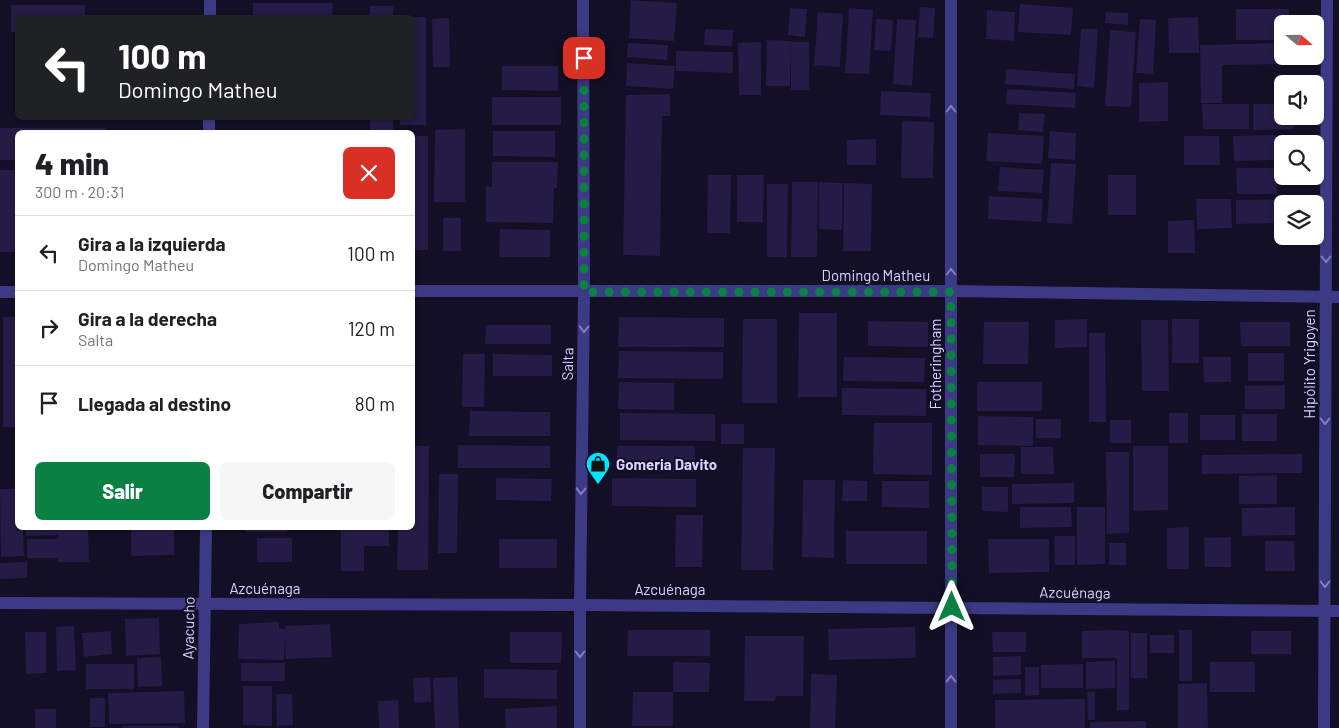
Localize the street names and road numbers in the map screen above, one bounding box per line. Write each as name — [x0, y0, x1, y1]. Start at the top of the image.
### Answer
street label: Domingo Matheu — [822, 266, 930, 284]
street label: Hipólito Yrigoyen — [1300, 309, 1318, 419]
street label: Fotheringham — [926, 319, 944, 410]
street label: Salta — [558, 347, 576, 381]
street label: Azcuénaga — [229, 579, 301, 597]
street label: Azcuénaga — [634, 580, 706, 598]
street label: Azcuénaga — [1039, 582, 1111, 602]
street label: Ayacucho — [178, 596, 198, 660]

